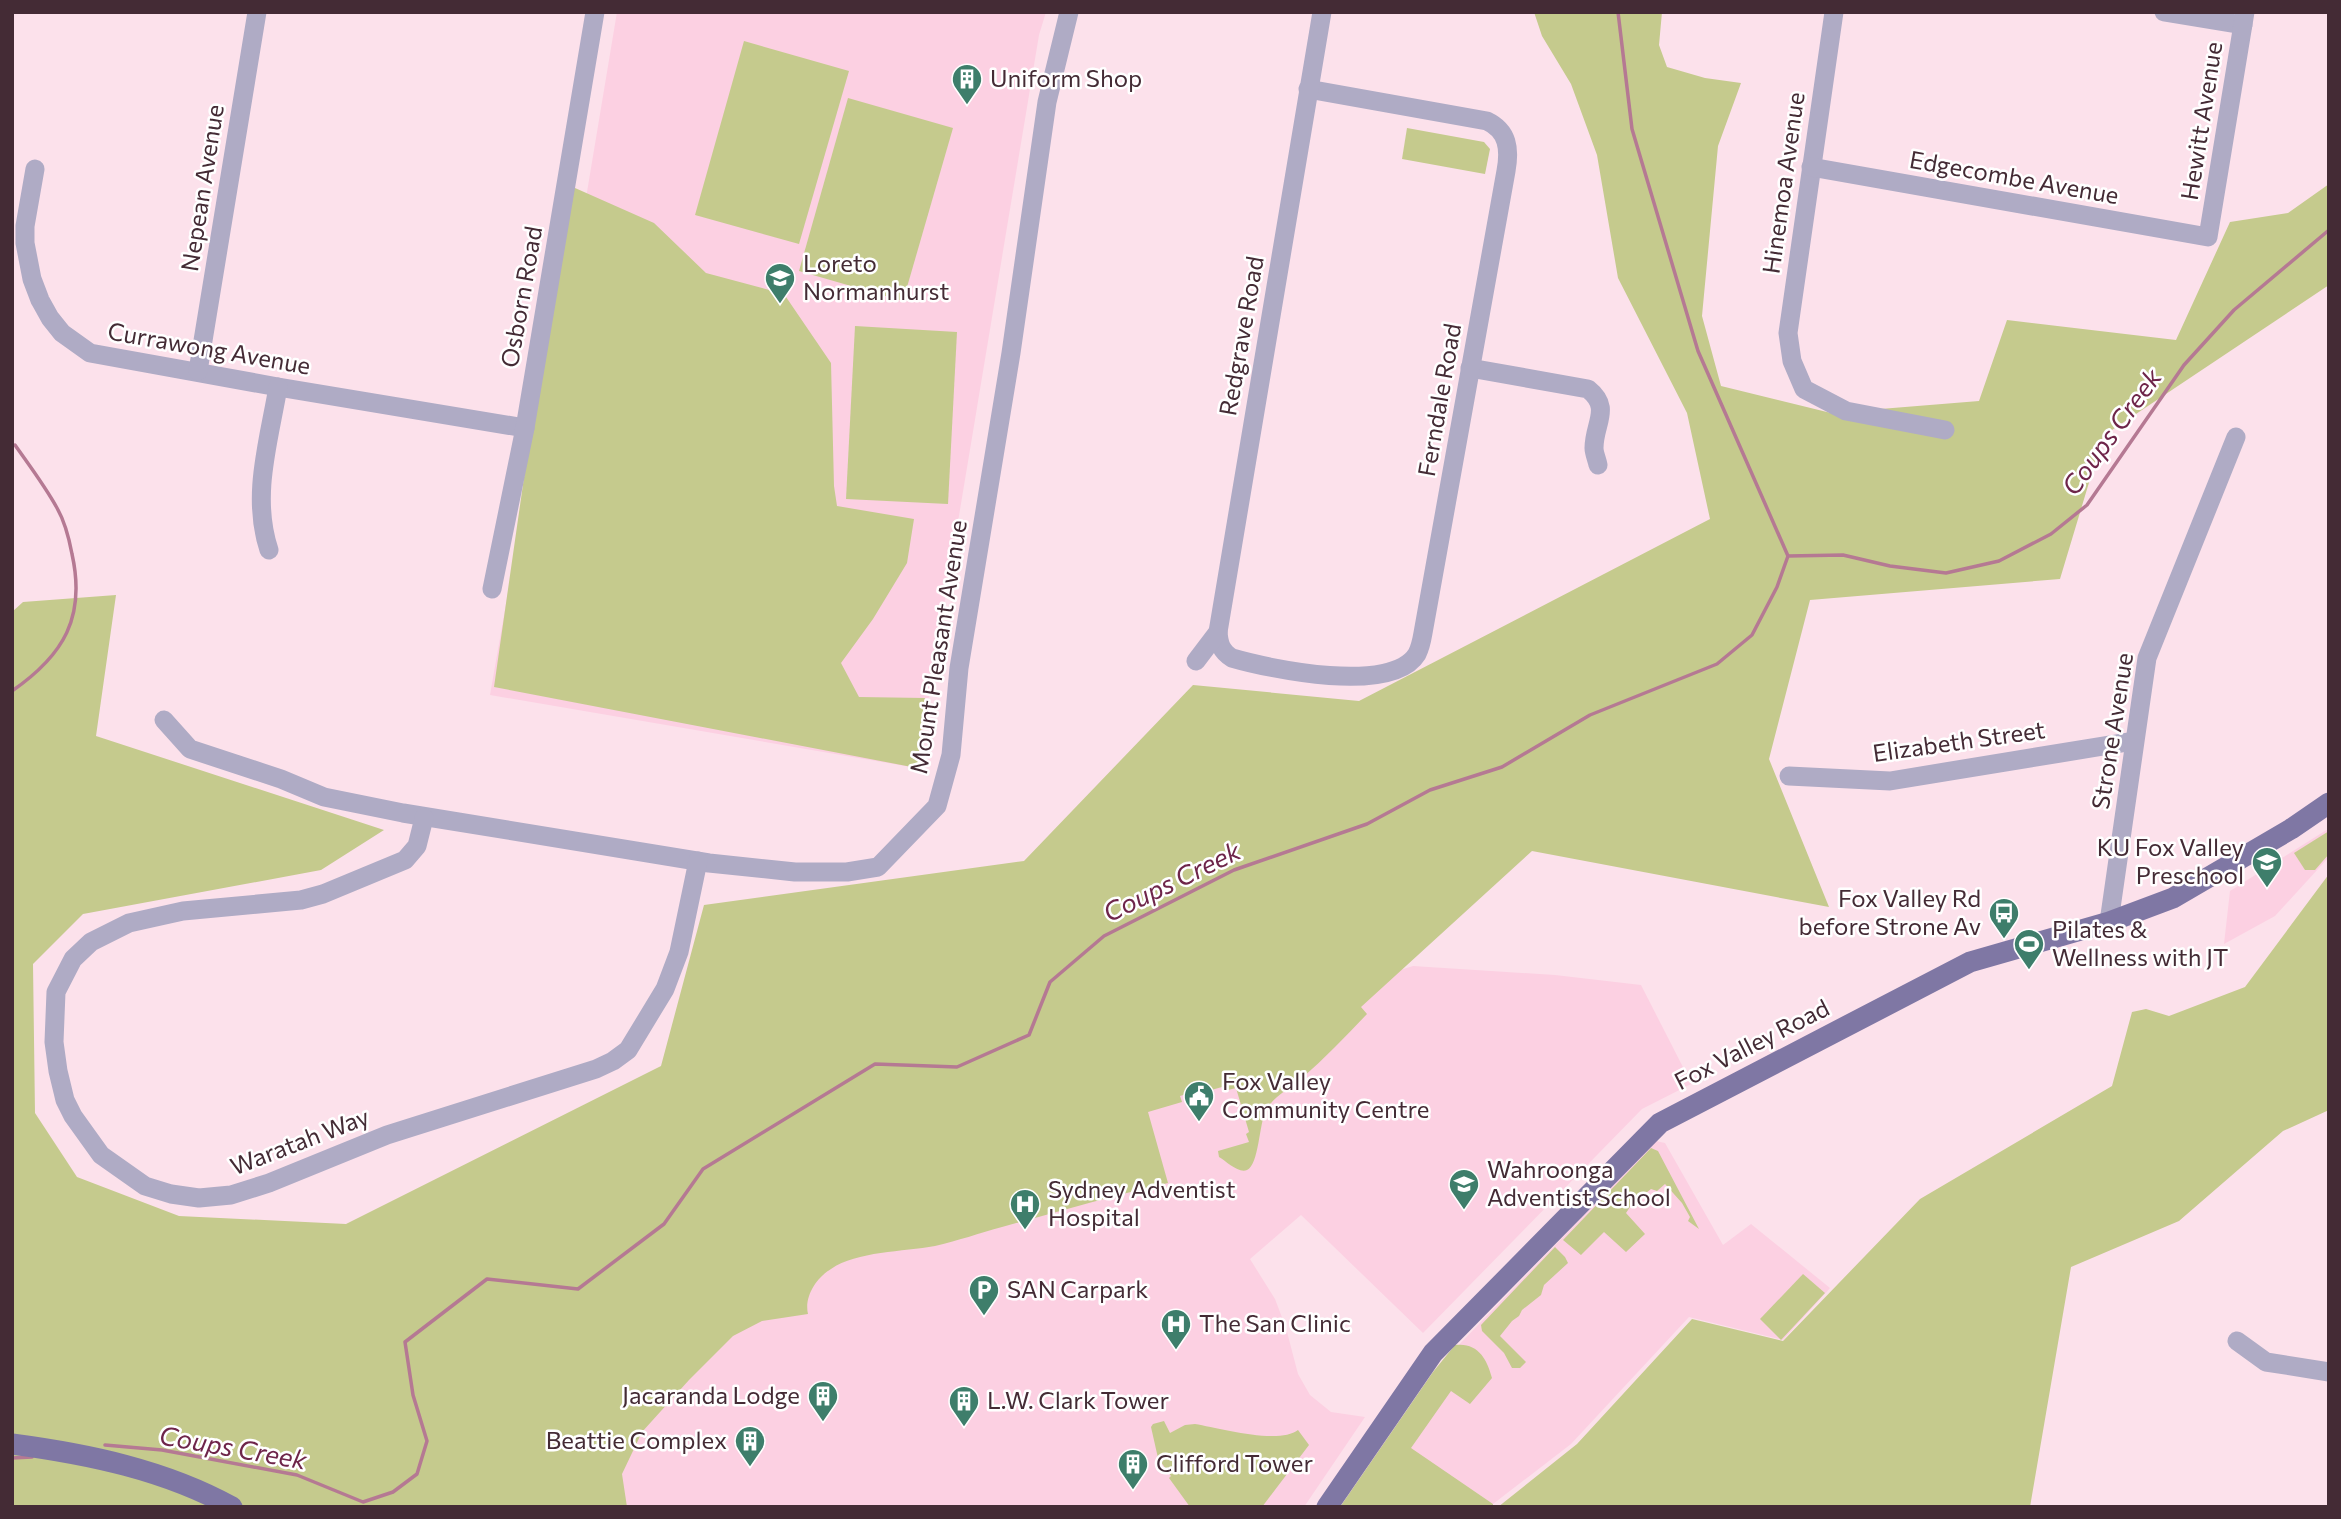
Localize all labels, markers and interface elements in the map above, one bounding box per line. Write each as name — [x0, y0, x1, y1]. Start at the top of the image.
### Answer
street label: Hewitt Avenue — [2174, 39, 2227, 202]
building icon: Uniform Shop — [950, 62, 984, 106]
place label: Uniform Shop — [990, 63, 1142, 92]
street label: Hinemoa Avenue — [1755, 90, 1810, 275]
street label: Nepean Avenue — [174, 102, 229, 273]
street label: Edgecombe Avenue — [1907, 144, 2121, 209]
street label: Osborn Road — [494, 224, 547, 370]
place label: Loreto Normanhurst — [803, 248, 949, 305]
street label: Redgrave Road — [1212, 254, 1269, 418]
school or university icon: Loreto Normanhurst — [763, 261, 797, 305]
street label: Currawong Avenue — [106, 315, 313, 380]
street label: Ferndale Road — [1411, 321, 1466, 479]
water label: Coups Creek — [2054, 361, 2168, 501]
street label: Mount Pleasant Avenue — [903, 518, 972, 776]
street label: Strone Avenue — [2085, 650, 2138, 811]
street label: Elizabeth Street — [1871, 714, 2047, 767]
place label: KU Fox Valley Preschool — [2097, 832, 2244, 889]
water label: Coups Creek — [1098, 834, 1246, 927]
school or university icon: KU Fox Valley Preschool — [2250, 845, 2284, 889]
place label: Fox Valley Rd before Strone Av — [1799, 883, 1981, 940]
bus stop icon: Fox Valley Rd before Strone Av — [1987, 896, 2021, 940]
place label: Pilates & Wellness with JT — [2052, 914, 2228, 971]
sports icon: Pilates & Wellness with JT — [2012, 927, 2046, 971]
street label: Fox Valley Road — [1669, 992, 1834, 1095]
place label: Fox Valley Community Centre — [1222, 1066, 1429, 1123]
public building icon: Fox Valley Community Centre — [1182, 1079, 1216, 1123]
street label: Waratah Way — [226, 1101, 373, 1180]
place label: Wahroonga Adventist School — [1487, 1154, 1671, 1211]
school or university icon: Wahroonga Adventist School — [1447, 1167, 1481, 1211]
place label: Sydney Adventist Hospital — [1048, 1174, 1236, 1231]
hospital icon: Sydney Adventist Hospital — [1008, 1187, 1042, 1231]
parking icon: SAN Carpark — [967, 1273, 1001, 1317]
place label: SAN Carpark — [1007, 1274, 1148, 1303]
hospital icon: The San Clinic — [1159, 1307, 1193, 1351]
place label: The San Clinic — [1199, 1308, 1351, 1337]
building icon: Jacaranda Lodge — [806, 1379, 840, 1423]
place label: Jacaranda Lodge — [622, 1380, 800, 1409]
building icon: L.W. Clark Tower — [947, 1384, 981, 1428]
place label: L.W. Clark Tower — [987, 1385, 1169, 1414]
water label: Coups Creek — [157, 1418, 310, 1475]
building icon: Beattie Complex — [733, 1424, 767, 1468]
place label: Beattie Complex — [546, 1425, 727, 1454]
building icon: Clifford Tower — [1116, 1447, 1150, 1491]
place label: Clifford Tower — [1156, 1448, 1313, 1477]

